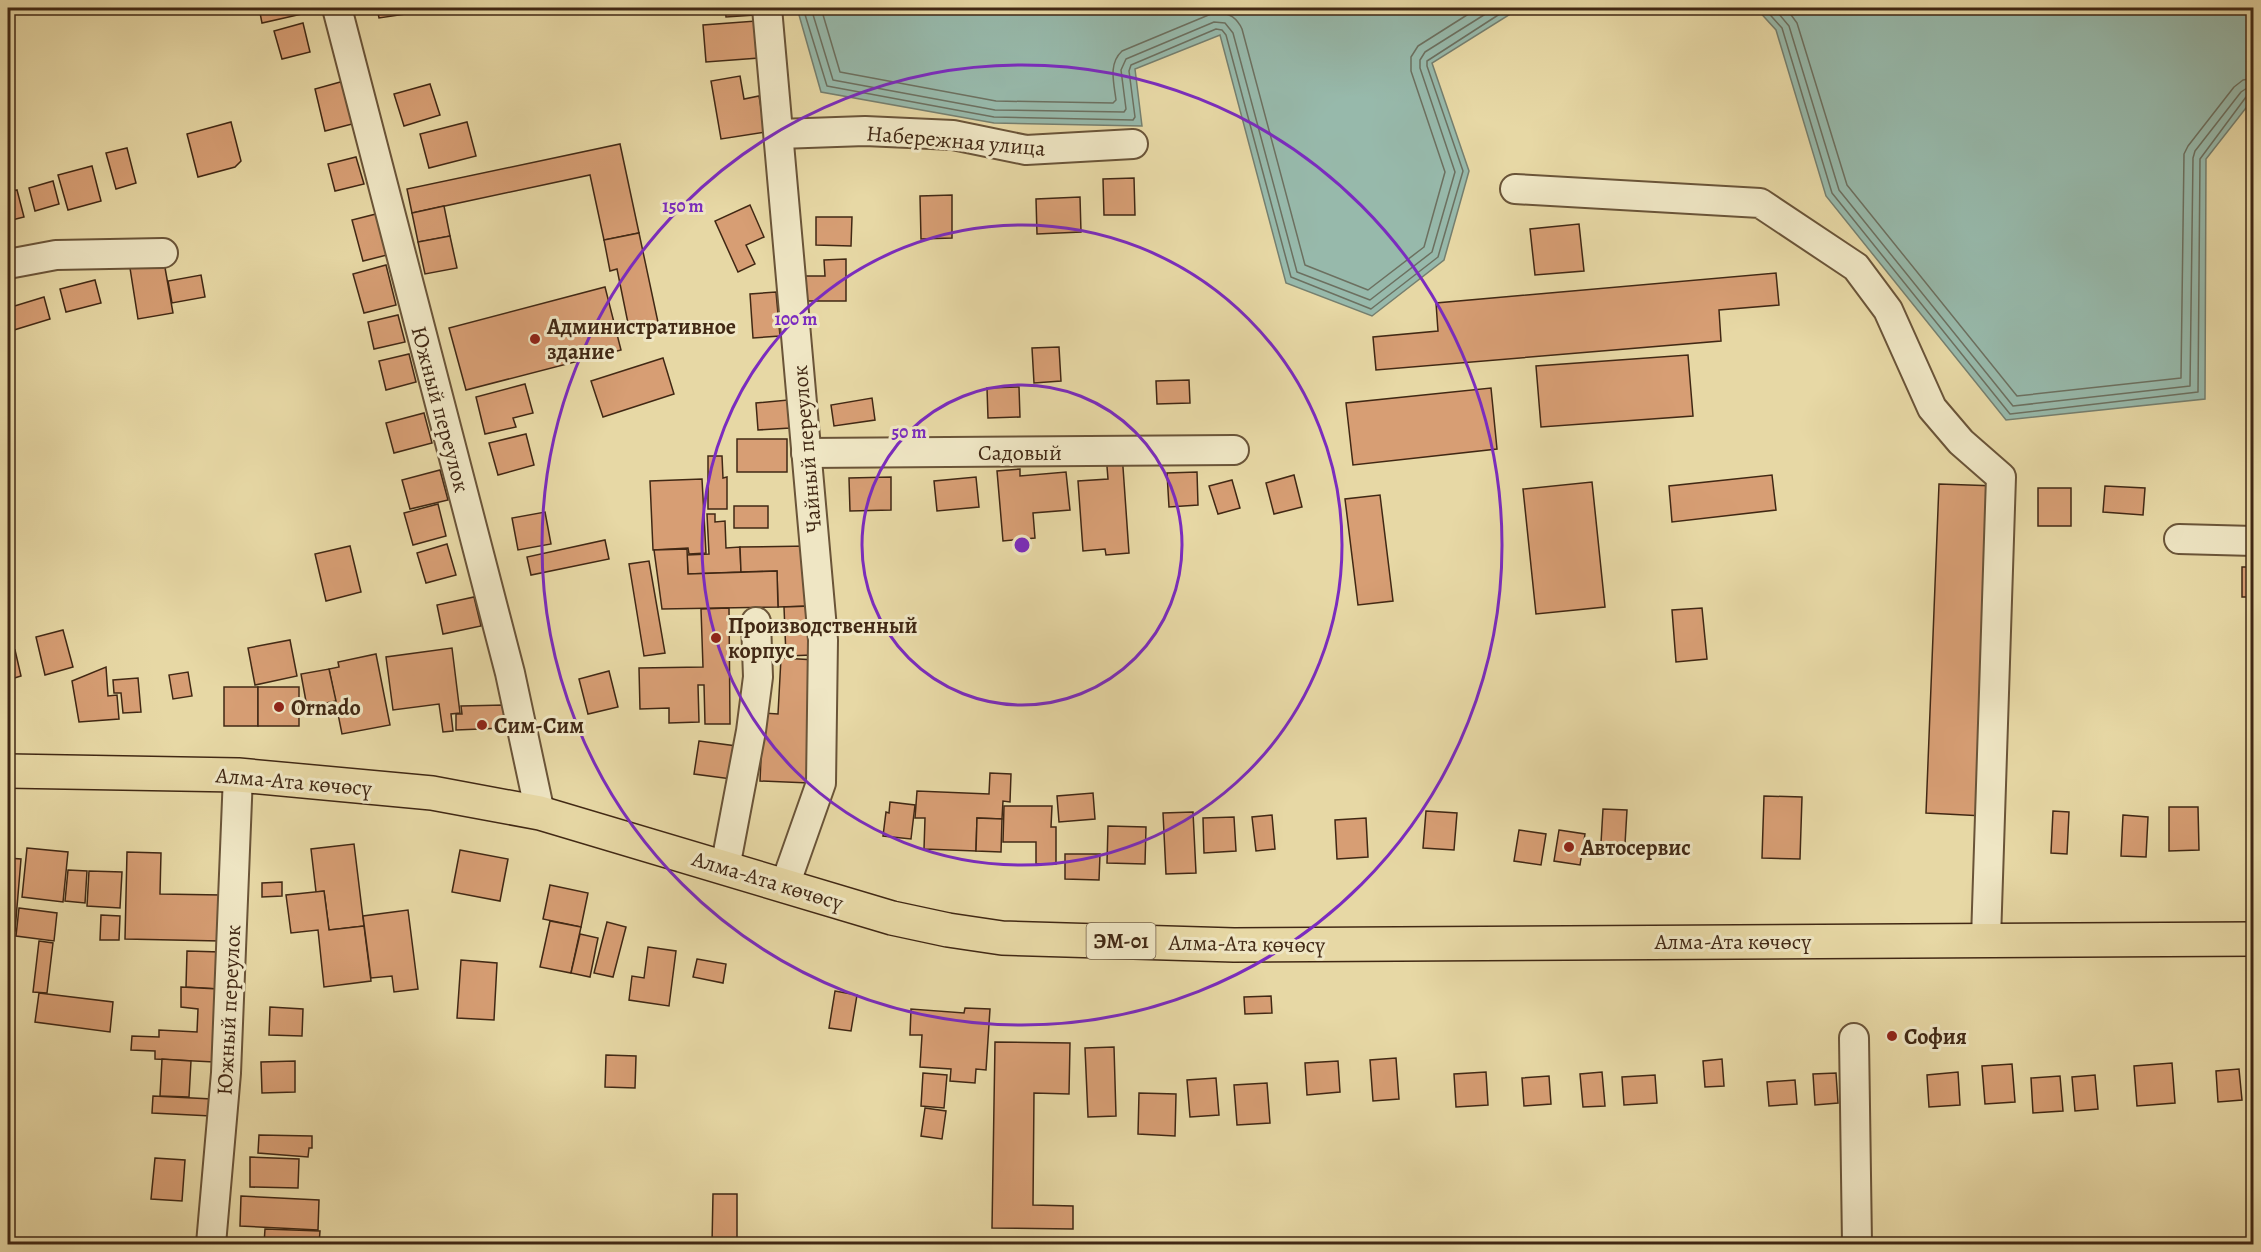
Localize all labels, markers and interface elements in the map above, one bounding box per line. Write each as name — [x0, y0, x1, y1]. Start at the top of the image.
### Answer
street label: Набережная улица — [865, 118, 1048, 164]
text: 150 m — [662, 194, 704, 218]
text: 100 m — [775, 307, 817, 331]
place label: Административное здание — [546, 312, 736, 367]
street label: Южный переулок — [403, 323, 477, 496]
marker: Административное здание — [528, 332, 542, 346]
street label: Чайный переулок — [785, 364, 829, 534]
text: 50 m — [892, 420, 926, 444]
street label: Садовый — [978, 438, 1062, 468]
centre of rings — [1012, 535, 1032, 555]
place label: Производственный корпус — [728, 611, 918, 666]
marker: Производственный корпус — [709, 631, 723, 645]
place label: Ornado — [291, 693, 361, 723]
marker: Ornado — [272, 700, 286, 714]
place label: Сим-Сим — [494, 711, 584, 741]
marker: Сим-Сим — [475, 718, 489, 732]
street label: Алма-Ата көчөсү — [214, 760, 374, 804]
place label: Автосервис — [1580, 833, 1691, 863]
marker: Автосервис — [1562, 840, 1576, 854]
street label: Алма-Ата көчөсү — [688, 843, 848, 918]
road number: ЭМ-01 — [1086, 923, 1156, 959]
street label: Южный переулок — [210, 924, 248, 1096]
street label: Алма-Ата көчөсү — [1654, 927, 1812, 957]
street label: Алма-Ата көчөсү — [1167, 928, 1326, 960]
place label: София — [1904, 1022, 1967, 1052]
marker: София — [1885, 1029, 1899, 1043]

